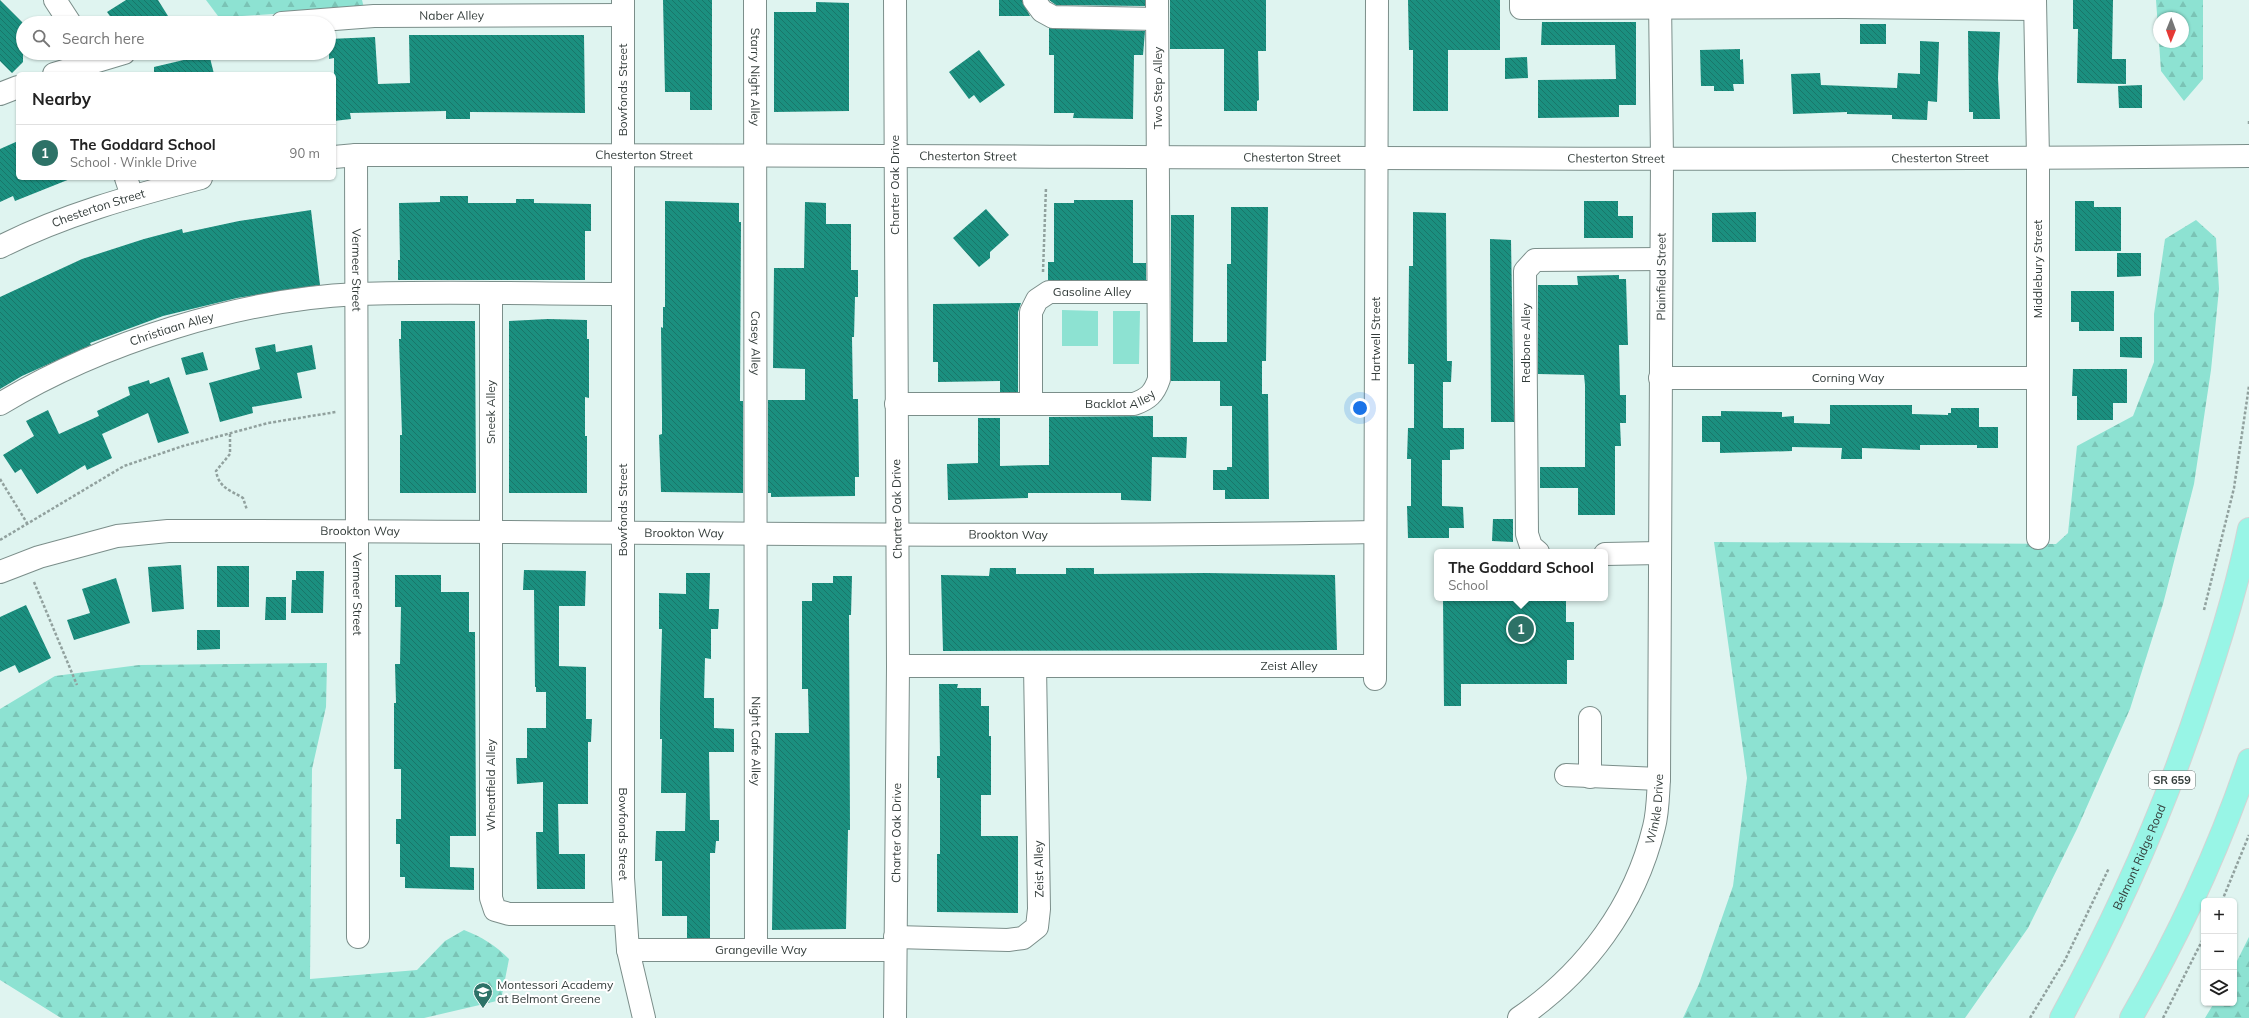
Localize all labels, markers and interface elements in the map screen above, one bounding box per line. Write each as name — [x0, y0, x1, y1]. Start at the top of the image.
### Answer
street label: Naber Alley — [419, 8, 485, 23]
north arrow — [2153, 12, 2189, 48]
search box — [16, 16, 336, 60]
icon: search — [30, 27, 52, 49]
street label: Starry Night Alley — [748, 28, 763, 127]
text: Search here — [62, 29, 144, 48]
street label: Bowfonds Street — [615, 44, 630, 136]
street label: Two Step Alley — [1150, 46, 1165, 129]
text: Nearby — [32, 88, 91, 109]
text: The Goddard School — [70, 135, 216, 154]
street label: Charter Oak Drive — [887, 135, 902, 235]
text: 1 — [41, 145, 49, 161]
text: 90 m — [290, 145, 320, 161]
street label: Chesterton Street — [595, 147, 693, 162]
street label: Chesterton Street — [919, 148, 1017, 164]
street label: Chesterton Street — [1243, 150, 1341, 165]
street label: Chesterton Street — [1891, 150, 1989, 165]
street label: Chesterton Street — [1567, 151, 1665, 166]
text: School · Winkle Drive — [70, 154, 197, 170]
street label: Chesterton Street — [49, 185, 147, 230]
street label: Middlebury Street — [2030, 220, 2045, 318]
street label: Vermeer Street — [349, 229, 364, 311]
street label: Plainfield Street — [1653, 233, 1669, 320]
street label: Gasoline Alley — [1053, 284, 1132, 299]
street label: Hartwell Street — [1368, 297, 1383, 381]
street label: Redbone Alley — [1518, 302, 1533, 383]
street label: Christiaan Alley — [127, 308, 216, 349]
street label: Casey Alley — [748, 311, 763, 376]
street label: Corning Way — [1812, 370, 1885, 385]
street label: Sneek Alley — [483, 379, 498, 444]
street label: Backlot Alley — [1085, 386, 1159, 411]
your location — [1350, 398, 1370, 418]
street label: Charter Oak Drive — [888, 459, 905, 559]
street label: Bowfonds Street — [615, 464, 630, 556]
street label: Brookton Way — [320, 523, 401, 538]
street label: Brookton Way — [644, 525, 725, 540]
street label: Brookton Way — [968, 527, 1049, 542]
popup — [1434, 549, 1608, 601]
street label: Vermeer Street — [350, 553, 365, 635]
text: The Goddard School — [1448, 558, 1594, 577]
text: School — [1448, 577, 1488, 593]
pin: 1 — [1508, 614, 1534, 644]
street label: Zeist Alley — [1261, 658, 1318, 673]
street label: Night Cafe Alley — [749, 696, 764, 786]
street label: Wheatfield Alley — [483, 738, 498, 831]
road number: SR 659 — [2149, 771, 2195, 789]
street label: Winkle Drive — [1642, 774, 1666, 846]
street label: Charter Oak Drive — [888, 783, 904, 883]
street label: Bowfonds Street — [616, 788, 631, 881]
street label: Belmont Ridge Road — [2109, 802, 2169, 912]
street label: Zeist Alley — [1030, 840, 1046, 898]
map controls — [2201, 898, 2237, 1006]
button: + — [2201, 898, 2237, 934]
button: − — [2201, 934, 2237, 970]
street label: Grangeville Way — [715, 942, 808, 957]
button: layers — [2201, 970, 2237, 1006]
place label: Montessori Academy at Belmont Greene — [497, 977, 614, 1006]
school or university icon: Montessori Academy at Belmont Greene — [472, 981, 494, 1009]

